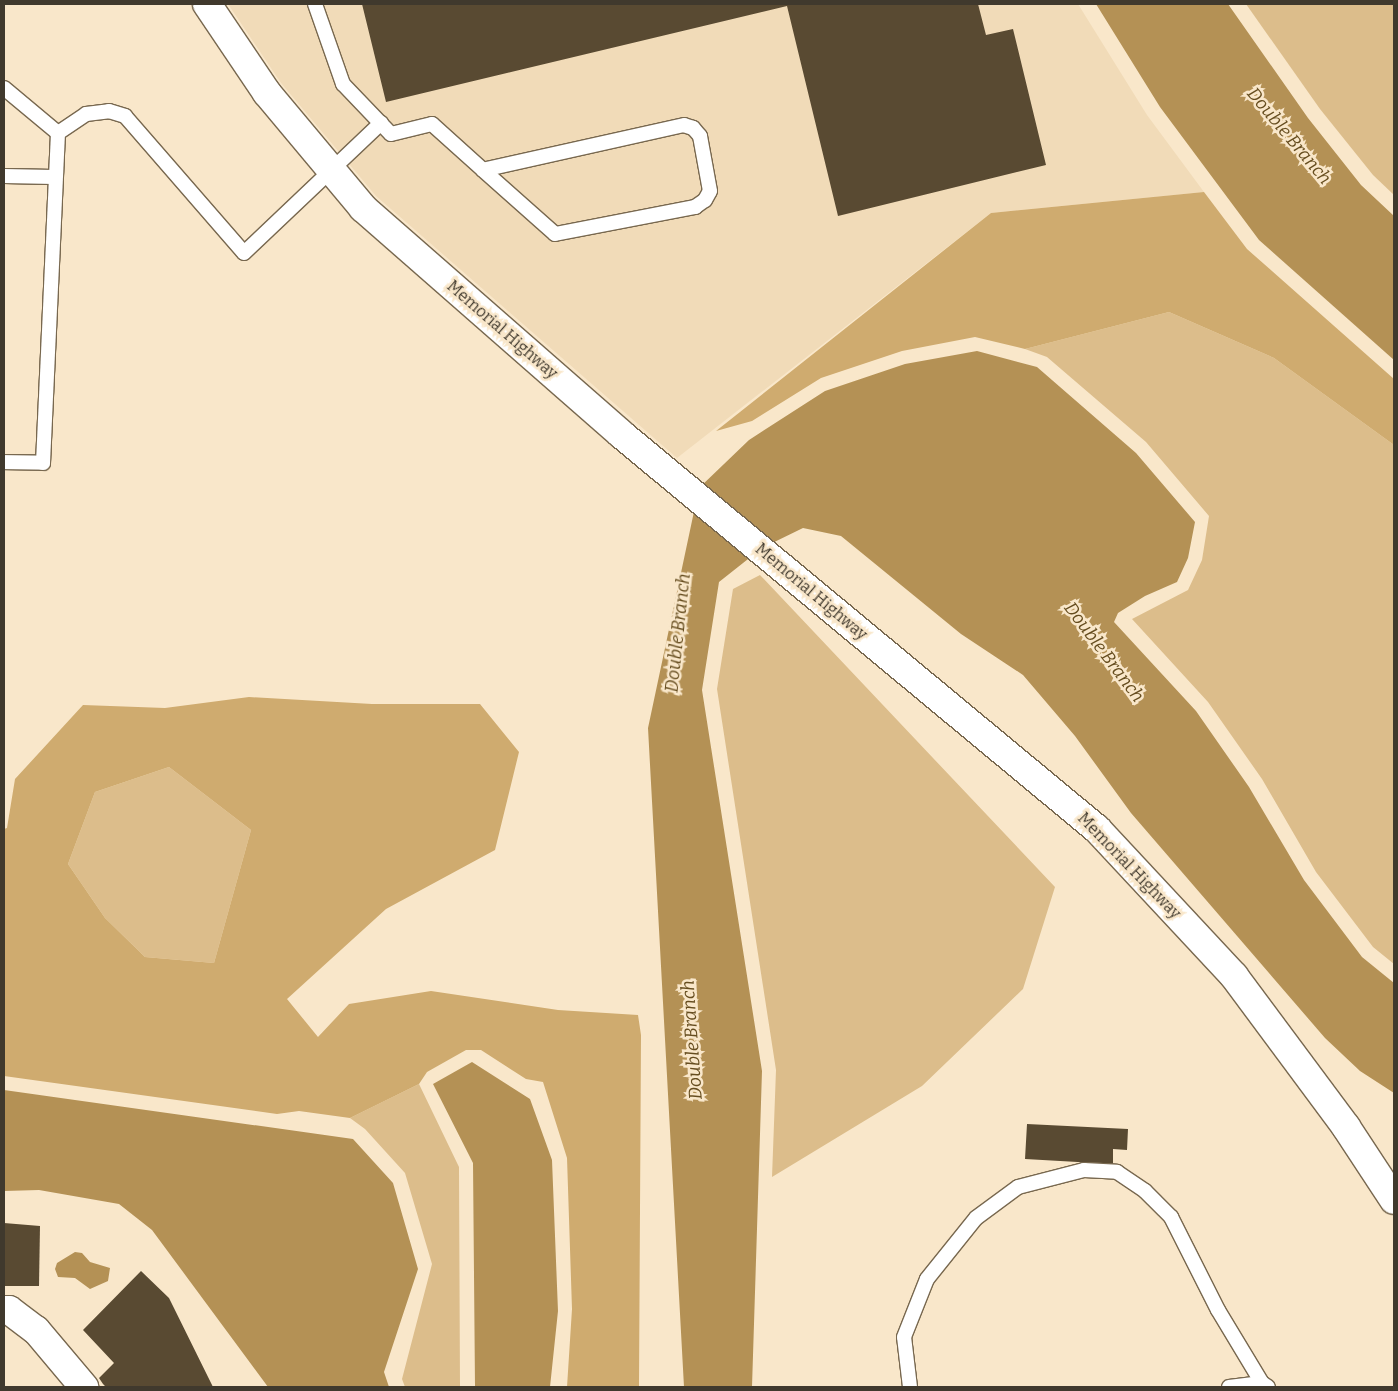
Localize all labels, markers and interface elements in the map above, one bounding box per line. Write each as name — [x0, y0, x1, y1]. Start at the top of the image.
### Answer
water label: Double Branch — [1242, 83, 1336, 189]
street label: Memorial Highway — [443, 277, 561, 383]
street label: Memorial Highway — [751, 540, 871, 644]
water label: Double Branch — [661, 572, 695, 694]
water label: Double Branch — [1059, 598, 1149, 706]
street label: Memorial Highway — [1073, 809, 1185, 923]
water label: Double Branch — [677, 980, 707, 1100]

